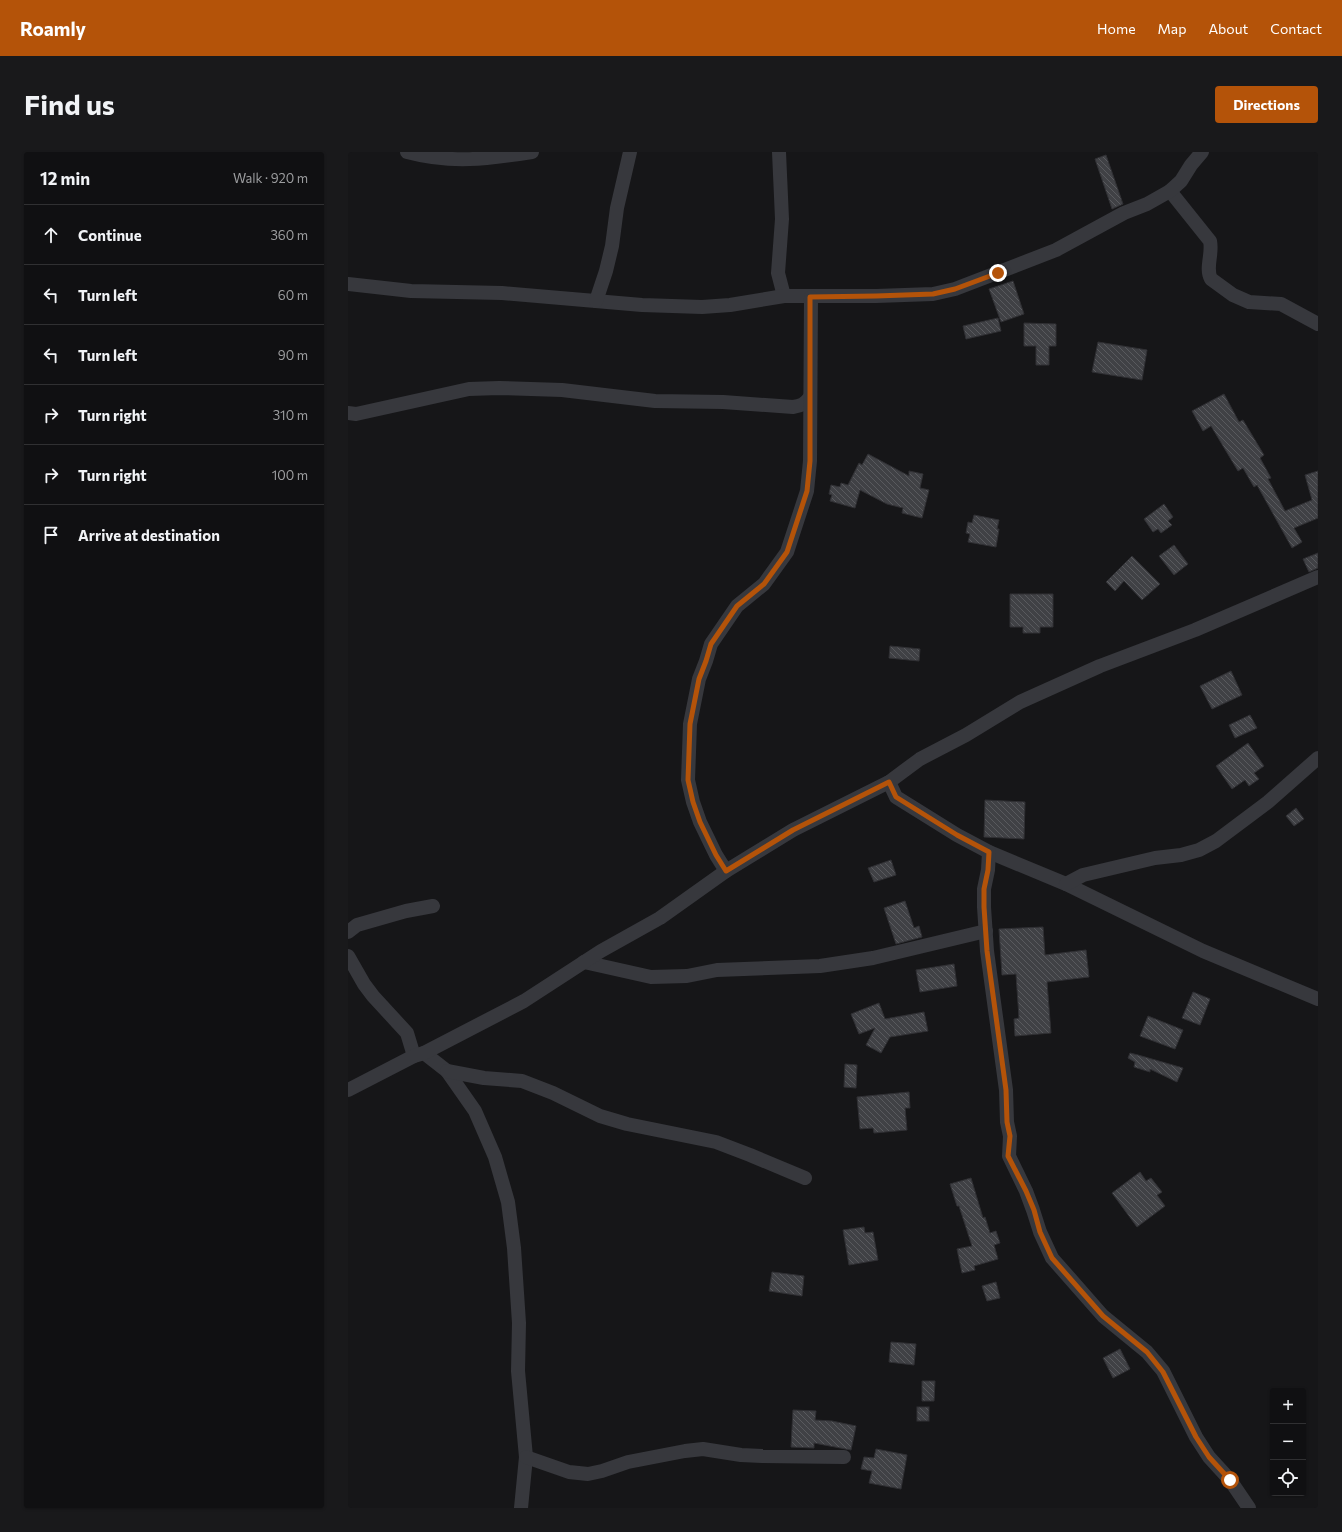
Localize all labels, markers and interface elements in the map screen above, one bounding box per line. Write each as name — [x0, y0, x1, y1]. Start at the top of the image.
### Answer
text: Roamly — [20, 17, 86, 40]
text: Home — [1097, 20, 1136, 37]
text: Map — [1158, 20, 1186, 37]
text: About — [1208, 20, 1248, 37]
text: Contact — [1270, 20, 1322, 37]
button: Directions — [1215, 86, 1318, 123]
text: Find us — [24, 87, 115, 121]
text: 12 min — [40, 168, 90, 189]
text: Walk · 920 m — [233, 170, 308, 186]
icon: ahead — [40, 224, 62, 246]
text: Continue — [78, 226, 142, 244]
text: 360 m — [270, 227, 308, 243]
route end — [989, 264, 1007, 282]
icon: left — [40, 284, 62, 306]
text: Turn left — [78, 286, 137, 304]
text: 60 m — [278, 287, 308, 303]
icon: left — [40, 344, 62, 366]
text: Turn left — [78, 346, 137, 364]
text: 90 m — [278, 347, 308, 363]
icon: right — [40, 404, 62, 426]
text: Turn right — [78, 406, 147, 424]
text: 310 m — [273, 407, 308, 423]
icon: right — [40, 464, 62, 486]
text: Turn right — [78, 466, 147, 484]
text: 100 m — [272, 467, 308, 483]
icon: arrive — [40, 524, 62, 546]
text: Arrive at destination — [78, 526, 220, 544]
map controls — [1270, 1388, 1306, 1496]
button: + — [1270, 1388, 1306, 1424]
button: − — [1270, 1424, 1306, 1460]
button: locate — [1270, 1460, 1306, 1496]
route start — [1221, 1471, 1239, 1489]

